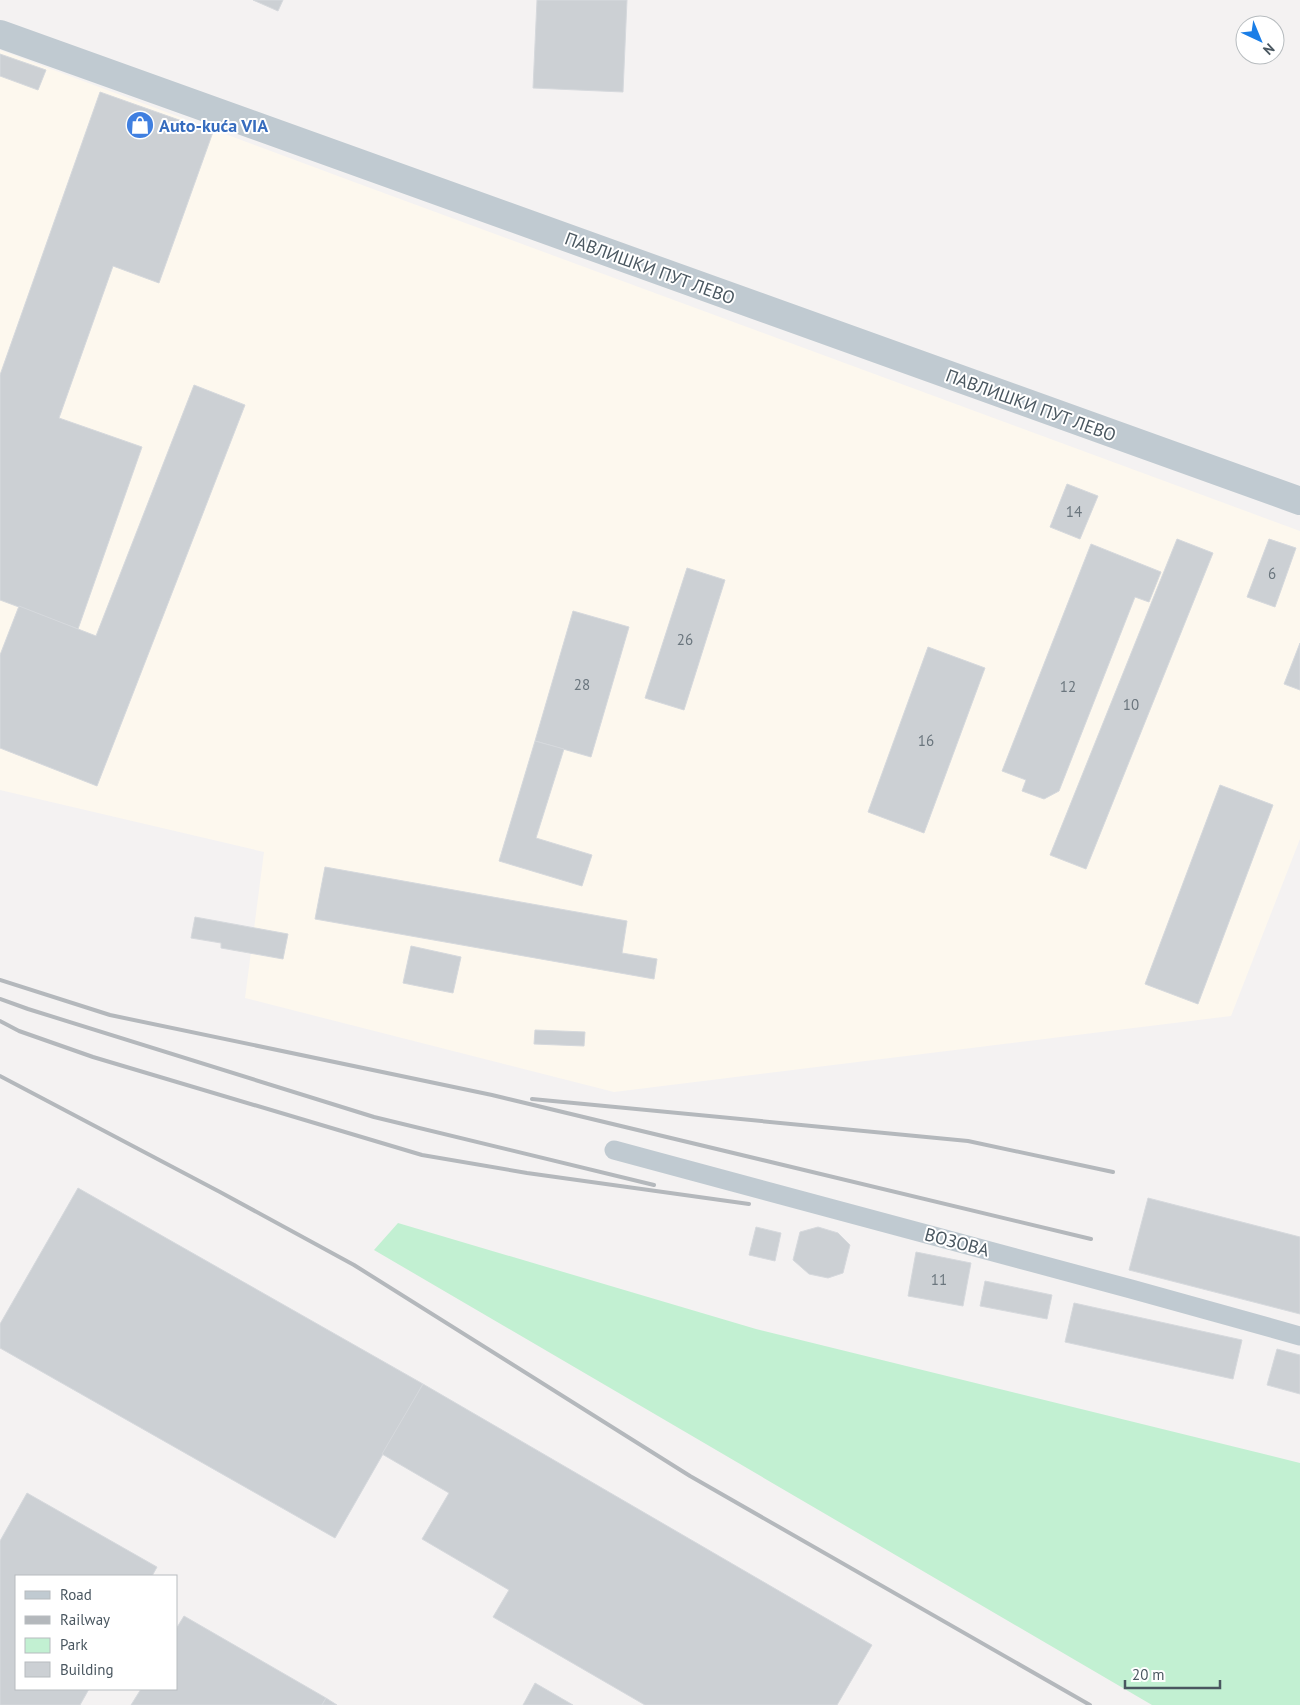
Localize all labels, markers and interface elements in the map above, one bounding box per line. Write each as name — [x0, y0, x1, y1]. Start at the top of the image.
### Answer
north arrow — [1235, 15, 1285, 65]
text: N — [1259, 40, 1279, 59]
shop icon: Auto-kuća VIA — [125, 110, 155, 140]
place label: Auto-kuća VIA — [159, 114, 268, 137]
street label: ПАВЛИШКИ ПУТ ЛЕВО — [562, 226, 738, 310]
street label: ПАВЛИШКИ ПУТ ЛЕВО — [943, 363, 1119, 447]
house number: 14 — [1066, 502, 1082, 521]
house number: 6 — [1268, 564, 1276, 583]
house number: 26 — [677, 630, 693, 649]
house number: 28 — [574, 675, 590, 694]
house number: 12 — [1060, 677, 1076, 696]
house number: 10 — [1123, 695, 1139, 714]
house number: 16 — [918, 731, 934, 750]
street label: ВОЗОВА — [922, 1222, 992, 1262]
house number: 11 — [931, 1270, 947, 1289]
legend — [15, 1575, 178, 1690]
text: Road — [60, 1585, 92, 1604]
text: Railway — [60, 1610, 110, 1629]
text: Park — [60, 1635, 88, 1654]
scale bar — [1125, 1658, 1220, 1690]
text: Building — [60, 1660, 114, 1679]
text: 20 m — [1132, 1665, 1165, 1684]

